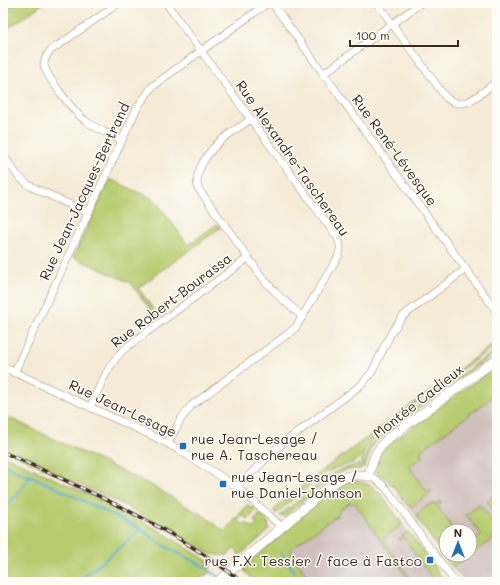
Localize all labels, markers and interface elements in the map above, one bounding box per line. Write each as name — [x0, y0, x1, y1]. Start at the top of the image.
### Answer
scale bar — [350, 22, 458, 48]
text: 100 m — [356, 27, 390, 43]
street label: Rue Alexandre-Taschereau — [232, 76, 354, 240]
street label: Rue René-Lévesque — [348, 90, 442, 210]
street label: Rue Jean-Jacques-Bertrand — [34, 99, 134, 283]
street label: Rue Robert-Bourassa — [107, 248, 235, 352]
street label: Montée Cadieux — [369, 359, 467, 443]
street label: Rue Jean-Lesage — [66, 375, 180, 441]
place label: rue Jean-Lesage / rue A. Taschereau — [191, 429, 318, 464]
marker: rue Jean-Lesage / rue A. Taschereau — [178, 441, 188, 451]
place label: rue Jean-Lesage / rue Daniel-Johnson — [231, 467, 362, 502]
marker: rue Jean-Lesage / rue Daniel-Johnson — [218, 479, 228, 489]
north arrow — [438, 523, 478, 563]
text: N — [454, 525, 462, 540]
place label: rue F.X. Tessier / face à Fastco — [205, 551, 422, 570]
marker: rue F.X. Tessier / face à Fastco — [425, 555, 435, 565]

